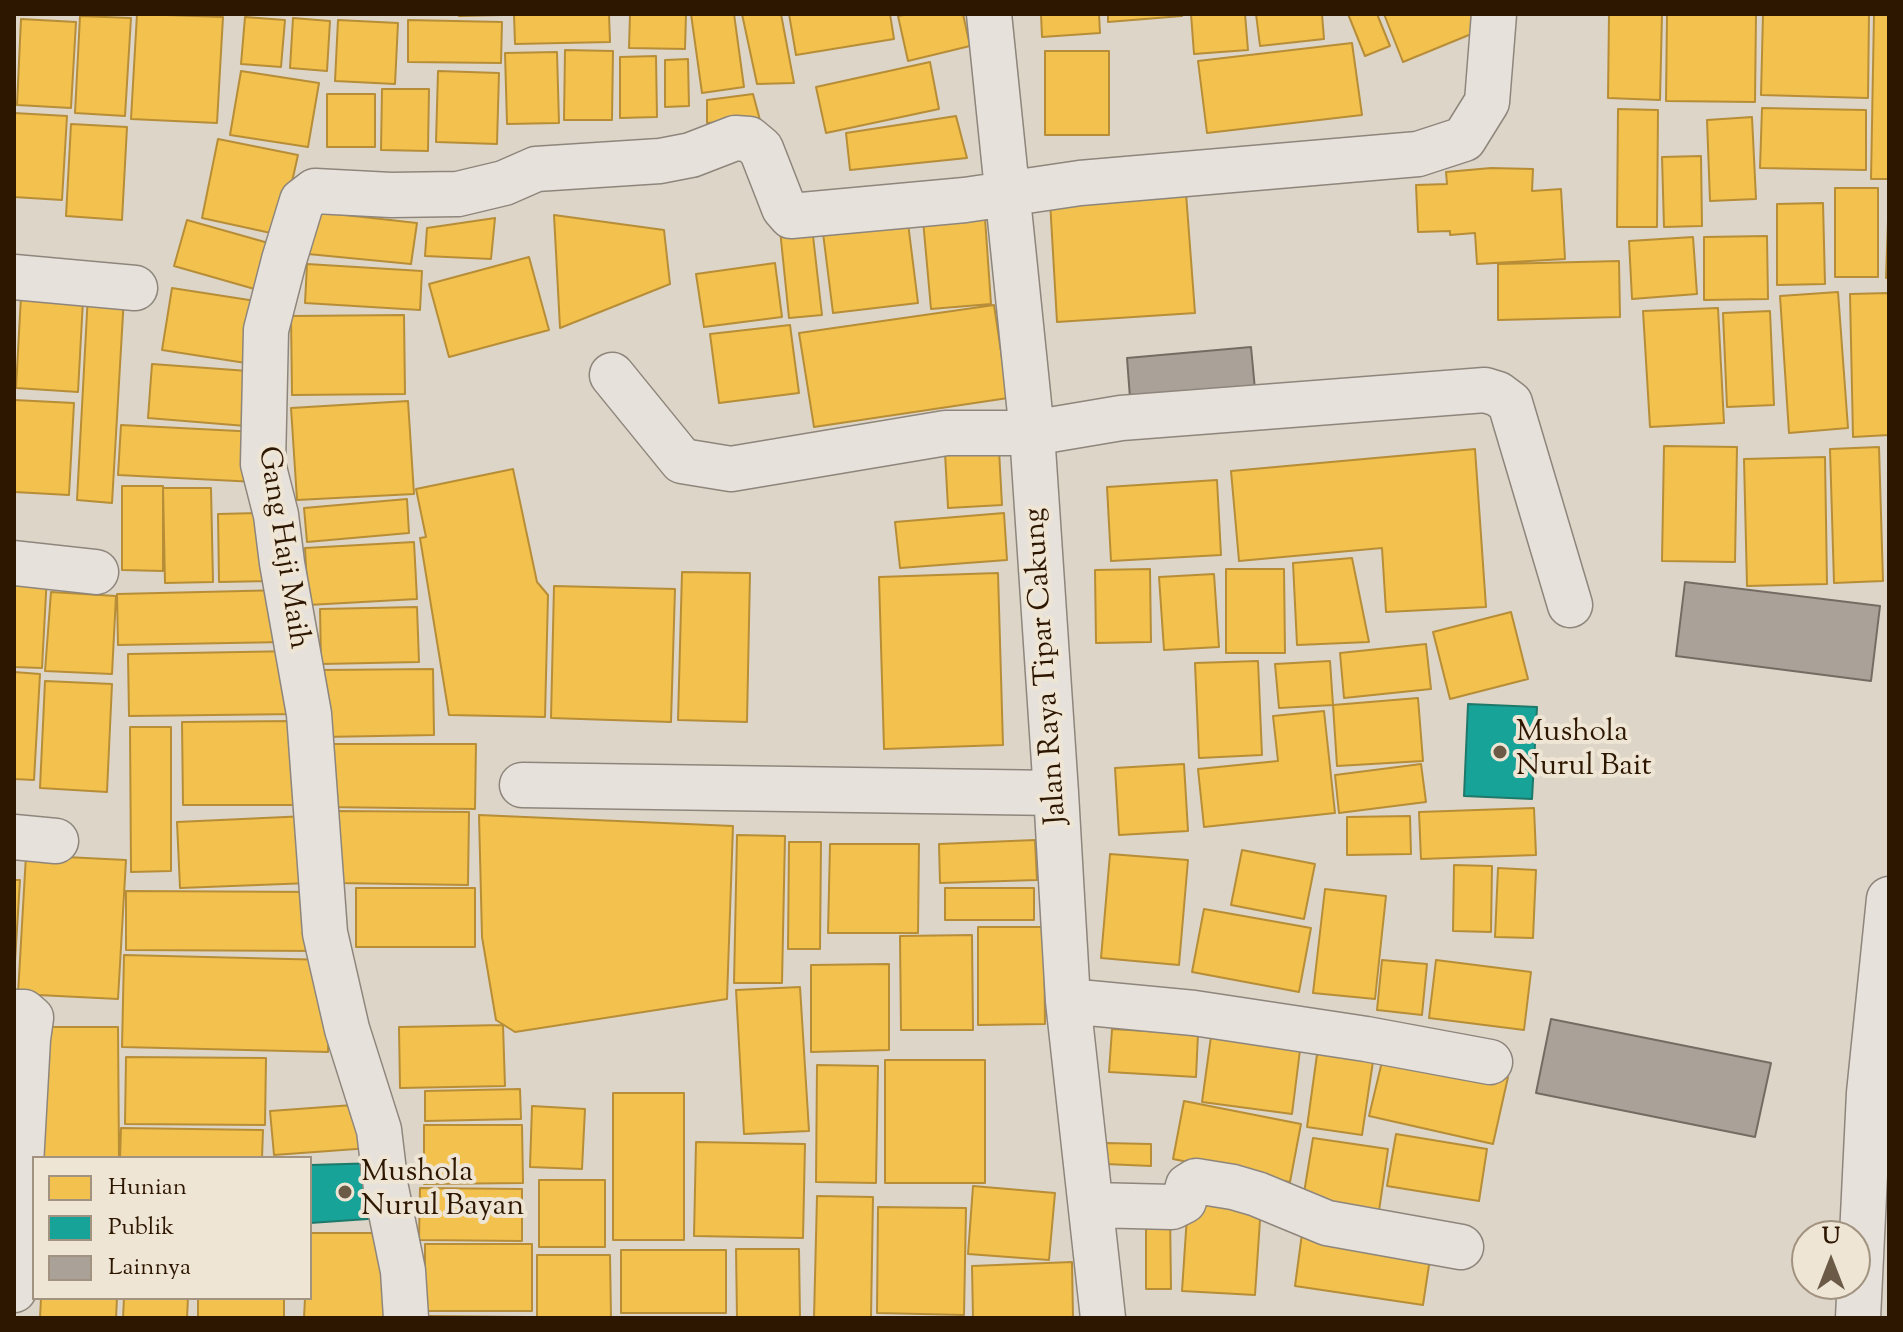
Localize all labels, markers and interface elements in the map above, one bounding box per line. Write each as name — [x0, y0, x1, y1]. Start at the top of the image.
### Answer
street label: Gang Haji Maih — [247, 444, 315, 652]
street label: Jalan Raya Tipar Cakung — [1019, 506, 1077, 826]
place label: Mushola Nurul Bait — [1516, 717, 1652, 788]
marker: Mushola Nurul Bait — [1491, 743, 1509, 761]
legend — [32, 1156, 312, 1300]
place label: Mushola Nurul Bayan — [361, 1157, 524, 1228]
text: Hunian — [108, 1171, 187, 1205]
marker: Mushola Nurul Bayan — [336, 1183, 354, 1201]
text: Publik — [108, 1211, 174, 1245]
north arrow — [1791, 1220, 1871, 1300]
text: U — [1822, 1222, 1840, 1254]
text: Lainnya — [108, 1251, 191, 1285]

